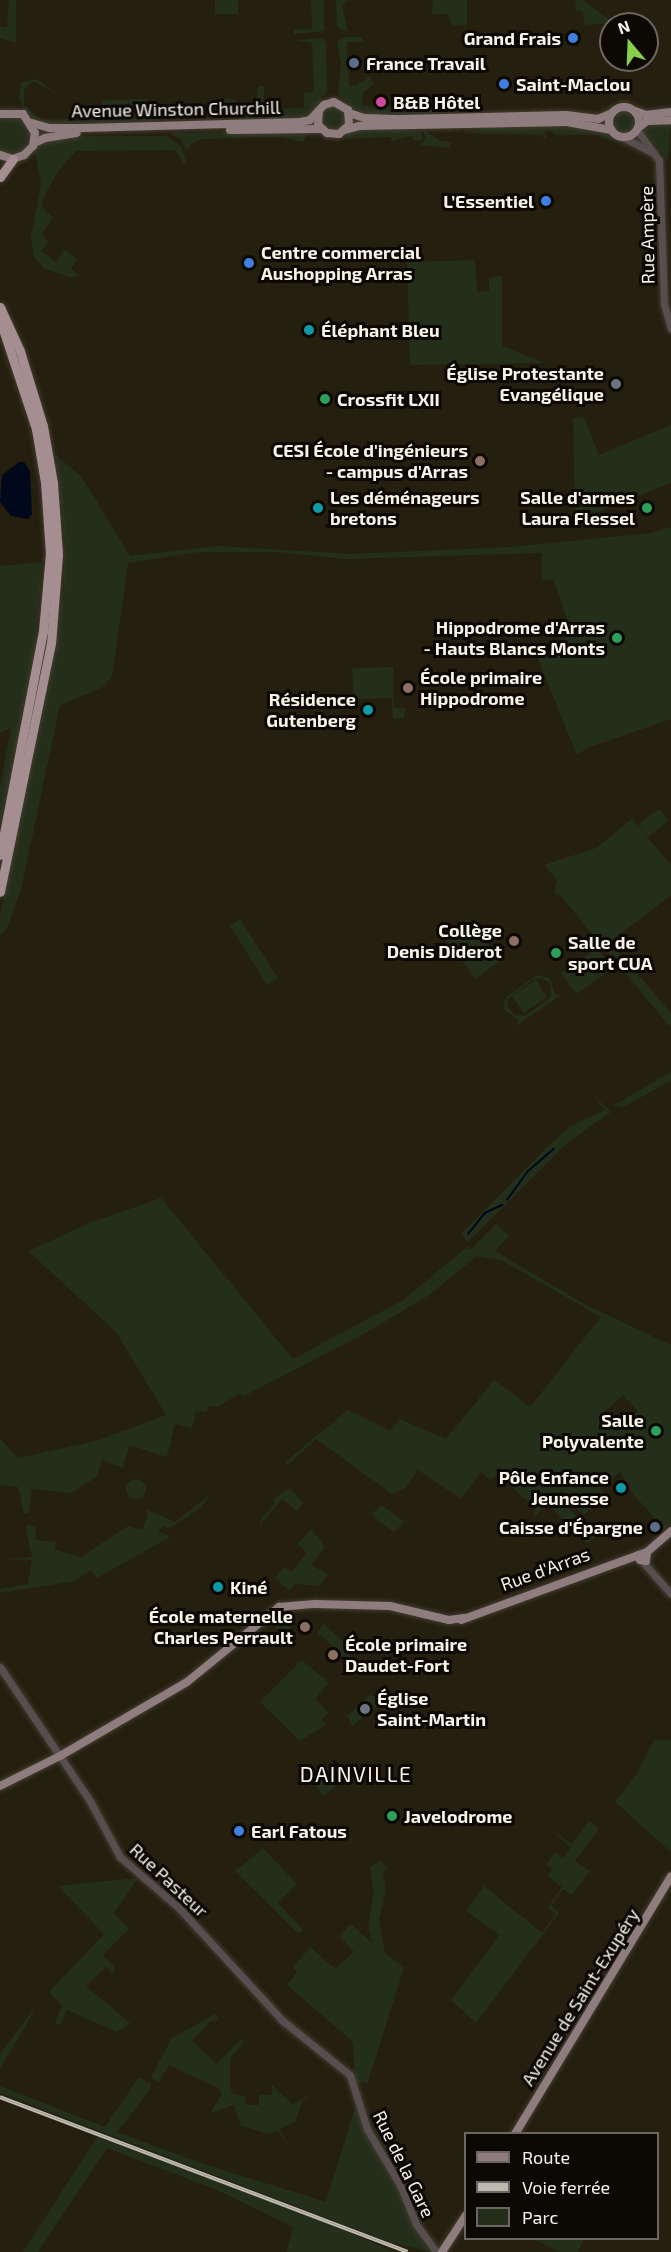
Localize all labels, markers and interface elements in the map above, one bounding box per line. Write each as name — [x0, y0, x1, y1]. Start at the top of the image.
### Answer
north arrow — [599, 12, 659, 72]
text: N — [615, 16, 632, 37]
place label: Grand Frais — [464, 27, 561, 49]
marker: Grand Frais — [566, 31, 580, 45]
place label: France Travail — [366, 52, 486, 74]
marker: France Travail — [347, 56, 361, 70]
place label: Saint-Maclou — [516, 73, 630, 95]
marker: Saint-Maclou — [497, 77, 511, 91]
place label: B&B Hôtel — [393, 91, 480, 113]
marker: B&B Hôtel — [374, 95, 388, 109]
street label: Avenue Winston Churchill — [71, 96, 281, 122]
street label: Rue Ampère — [635, 185, 659, 285]
place label: L’Essentiel — [443, 190, 534, 212]
marker: L’Essentiel — [539, 194, 553, 208]
place label: Centre commercial Aushopping Arras — [261, 242, 421, 284]
marker: Centre commercial Aushopping Arras — [242, 256, 256, 270]
place label: Éléphant Bleu — [321, 319, 440, 341]
marker: Éléphant Bleu — [302, 323, 316, 337]
place label: Église Protestante Evangélique — [446, 363, 604, 406]
marker: Église Protestante Evangélique — [609, 377, 623, 391]
place label: Crossfit LXII — [337, 388, 440, 410]
marker: Crossfit LXII — [318, 392, 332, 406]
place label: CESI École d'ingénieurs - campus d'Arras — [273, 440, 468, 482]
marker: CESI École d'ingénieurs - campus d'Arras — [473, 454, 487, 468]
place label: Les déménageurs bretons — [330, 487, 480, 530]
place label: Salle d'armes Laura Flessel — [520, 487, 635, 530]
marker: Les déménageurs bretons — [311, 501, 325, 515]
marker: Salle d'armes Laura Flessel — [640, 501, 654, 515]
place label: Hippodrome d'Arras - Hauts Blancs Monts — [424, 617, 605, 660]
marker: Hippodrome d'Arras - Hauts Blancs Monts — [610, 631, 624, 645]
place label: École primaire Hippodrome — [420, 667, 542, 710]
marker: École primaire Hippodrome — [401, 681, 415, 695]
place label: Résidence Gutenberg — [266, 689, 356, 732]
marker: Résidence Gutenberg — [361, 703, 375, 717]
place label: Collège Denis Diderot — [387, 920, 502, 962]
place label: Salle de sport CUA — [568, 932, 653, 974]
marker: Collège Denis Diderot — [507, 934, 521, 948]
marker: Salle de sport CUA — [549, 946, 563, 960]
place label: Salle Polyvalente — [542, 1410, 644, 1452]
marker: Salle Polyvalente — [649, 1424, 663, 1438]
place label: Pôle Enfance Jeunesse — [499, 1467, 609, 1510]
marker: Pôle Enfance Jeunesse — [614, 1481, 628, 1495]
place label: Caisse d'Épargne — [499, 1516, 643, 1538]
marker: Caisse d'Épargne — [648, 1520, 662, 1534]
street label: Rue d'Arras — [498, 1543, 592, 1595]
place label: Kiné — [230, 1576, 267, 1598]
marker: Kiné — [211, 1580, 225, 1594]
place label: École maternelle Charles Perrault — [149, 1606, 293, 1648]
marker: École maternelle Charles Perrault — [298, 1620, 312, 1634]
place label: École primaire Daudet-Fort — [345, 1634, 467, 1676]
marker: École primaire Daudet-Fort — [326, 1648, 340, 1662]
place label: Église Saint-Martin — [377, 1688, 486, 1730]
marker: Église Saint-Martin — [358, 1702, 372, 1716]
district label: DAINVILLE — [300, 1761, 412, 1787]
place label: Javelodrome — [404, 1805, 512, 1827]
marker: Javelodrome — [385, 1809, 399, 1823]
place label: Earl Fatous — [251, 1820, 347, 1842]
marker: Earl Fatous — [232, 1824, 246, 1838]
street label: Rue Pasteur — [126, 1838, 212, 1922]
street label: Avenue de Saint-Exupéry — [517, 1904, 643, 2090]
street label: Rue de la Gare — [369, 2107, 439, 2221]
legend — [464, 2132, 659, 2240]
text: Route — [522, 2146, 570, 2168]
text: Voie ferrée — [522, 2176, 610, 2198]
text: Parc — [522, 2206, 558, 2228]

